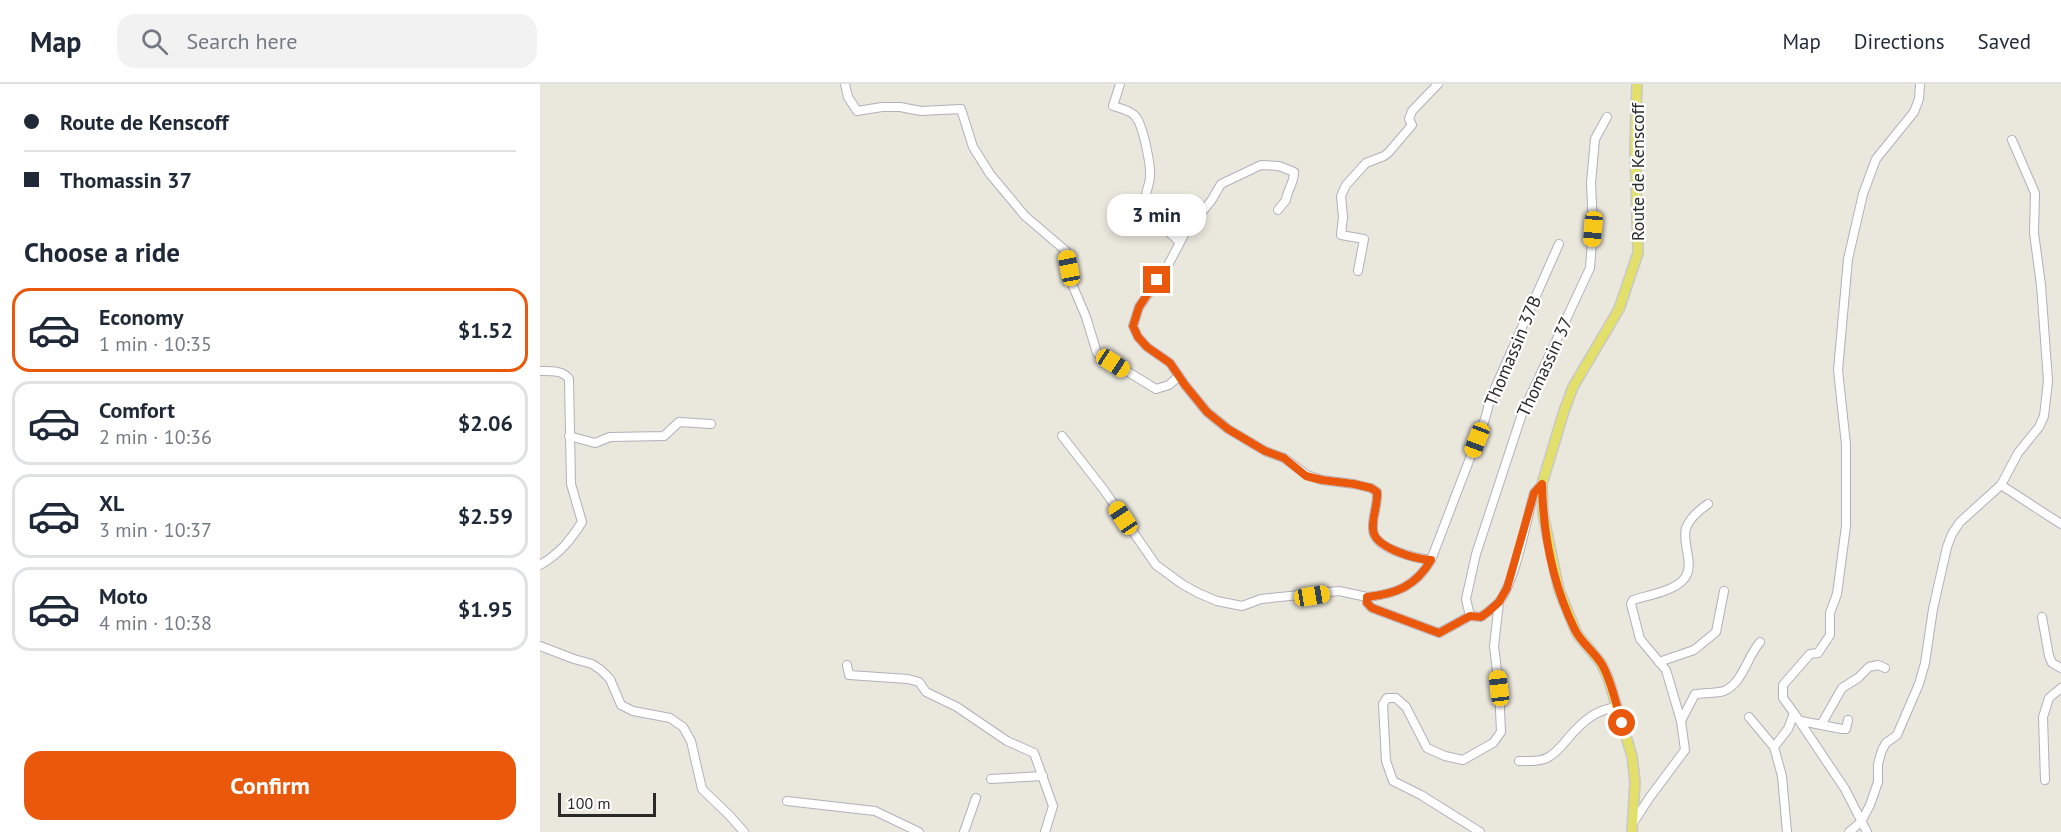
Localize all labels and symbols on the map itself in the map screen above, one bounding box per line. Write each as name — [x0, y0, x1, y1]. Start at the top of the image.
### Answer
street label: Route de Kenscoff — [1626, 102, 1649, 241]
callout: 3 min — [1108, 193, 1206, 235]
car — [1582, 210, 1604, 248]
car — [1057, 249, 1081, 287]
route end — [1143, 266, 1170, 293]
street label: Thomassin 37B — [1480, 293, 1546, 409]
street label: Thomassin 37 — [1513, 314, 1577, 420]
car — [1093, 346, 1133, 380]
car — [1462, 420, 1492, 460]
car — [1105, 498, 1141, 538]
car — [1293, 584, 1331, 608]
car — [1488, 669, 1510, 707]
route start — [1608, 709, 1635, 736]
scale bar — [558, 790, 656, 818]

